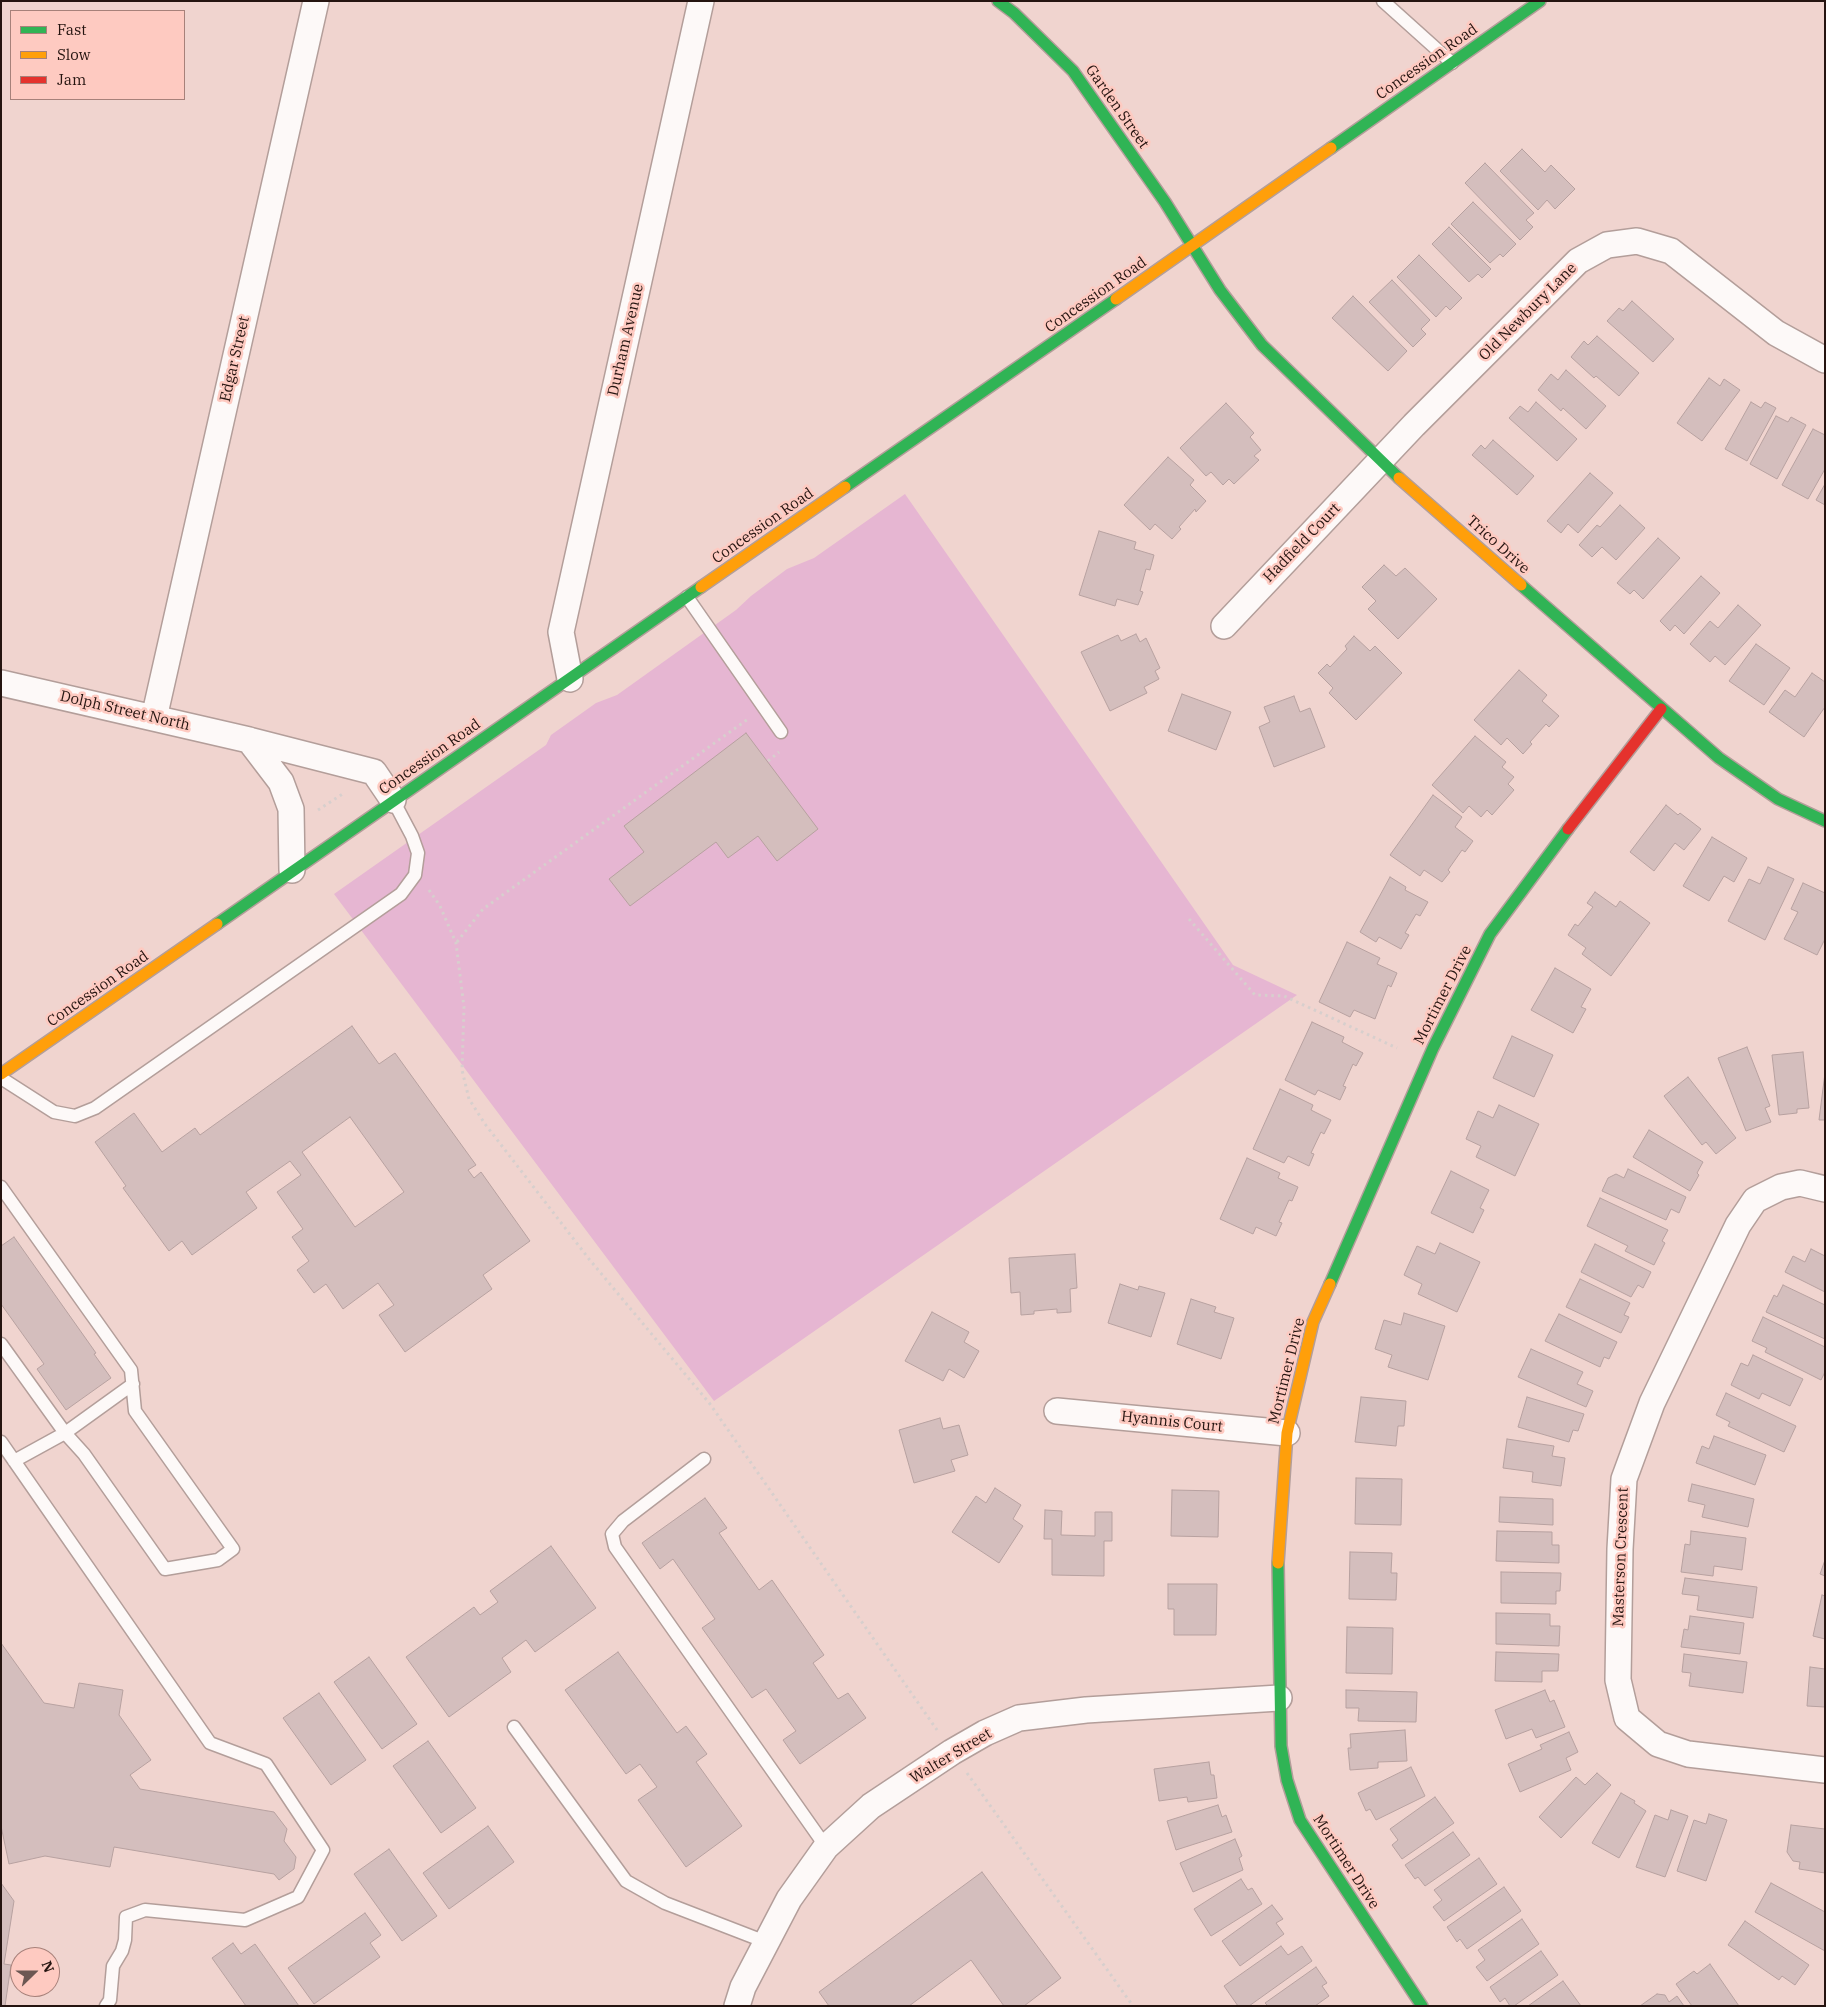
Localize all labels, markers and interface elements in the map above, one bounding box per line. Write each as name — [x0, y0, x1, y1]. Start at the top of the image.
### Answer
legend — [10, 10, 185, 100]
text: Fast — [57, 20, 87, 39]
street label: Concession Road — [1373, 20, 1481, 104]
text: Slow — [57, 45, 90, 64]
street label: Garden Street — [1081, 62, 1153, 152]
text: Jam — [57, 70, 86, 89]
street label: Concession Road — [1042, 253, 1150, 337]
street label: Old Newbury Lane — [1475, 259, 1581, 365]
street label: Durham Avenue — [604, 282, 648, 398]
street label: Edgar Street — [216, 315, 254, 403]
street label: Concession Road — [709, 484, 817, 568]
street label: Hadfield Court — [1260, 500, 1344, 586]
street label: Trico Drive — [1463, 512, 1533, 578]
street label: Dolph Street North — [58, 687, 192, 735]
street label: Concession Road — [376, 715, 484, 799]
street label: Mortimer Drive — [1410, 942, 1476, 1048]
street label: Concession Road — [44, 947, 152, 1031]
street label: Mortimer Drive — [1265, 1316, 1309, 1426]
street label: Hyannis Court — [1120, 1408, 1224, 1436]
street label: Masterson Crescent — [1610, 1487, 1632, 1627]
street label: Walter Street — [907, 1725, 995, 1787]
street label: Mortimer Drive — [1309, 1812, 1383, 1912]
north arrow — [10, 1947, 60, 1997]
text: N — [38, 1958, 58, 1975]

